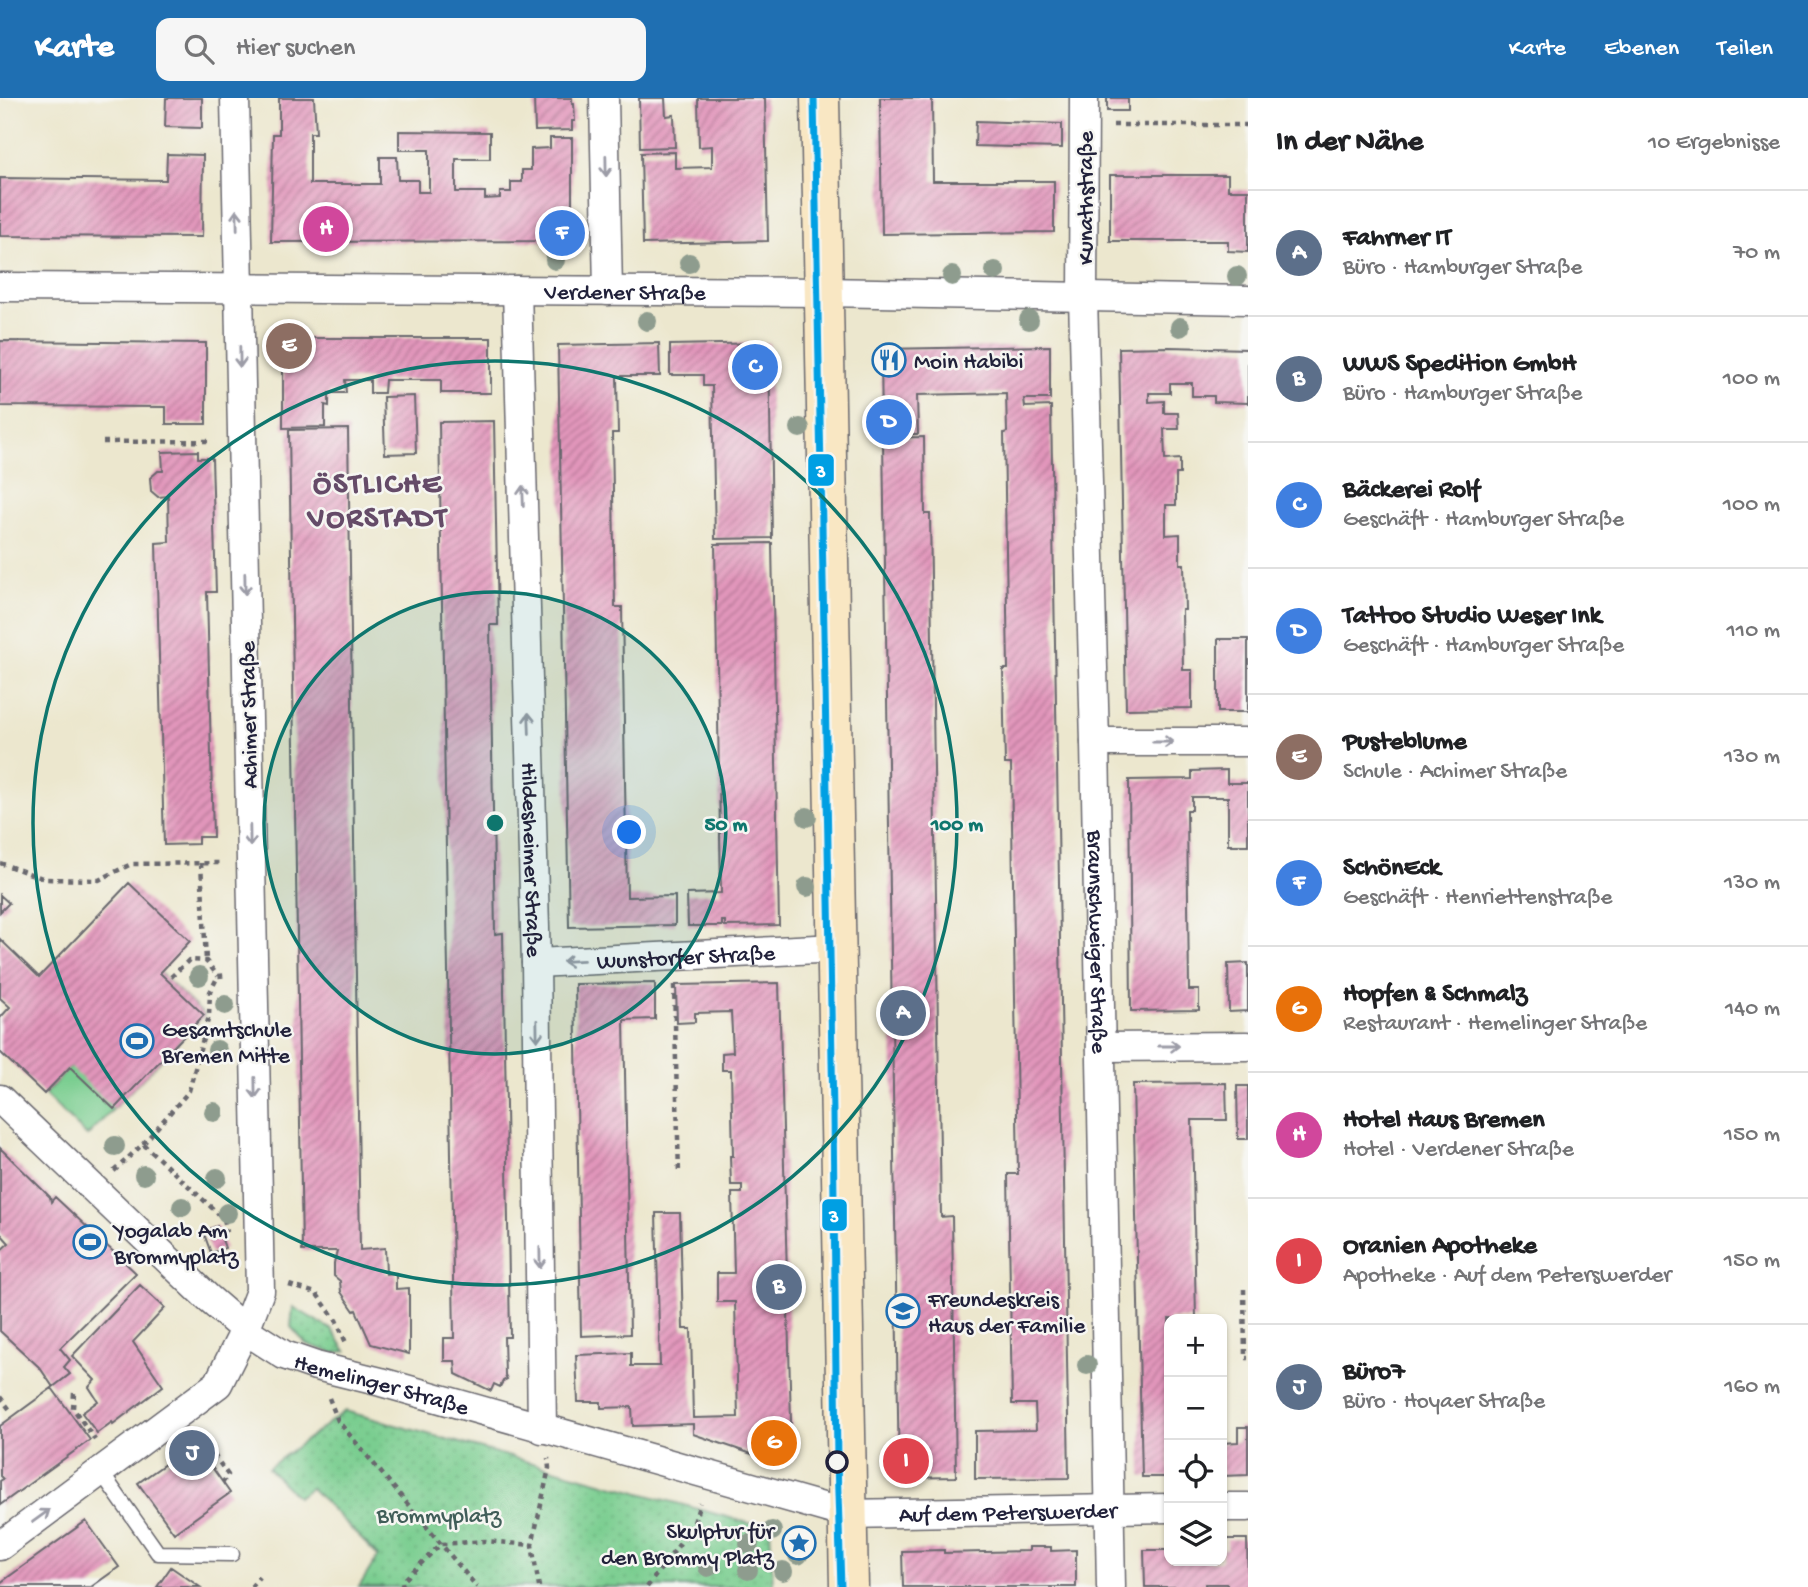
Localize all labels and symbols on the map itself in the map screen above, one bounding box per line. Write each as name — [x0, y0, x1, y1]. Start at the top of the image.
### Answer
street label: Kunathstraße — [1074, 130, 1101, 265]
one-way arrow — [599, 154, 612, 177]
pin: H — [303, 203, 349, 255]
pin: F — [539, 207, 585, 259]
one-way arrow — [231, 209, 244, 232]
street label: Verdener Straße — [543, 280, 707, 308]
pin: E — [266, 320, 312, 372]
pin: C — [732, 341, 778, 393]
restaurant icon: Moin Habibi — [870, 341, 908, 379]
one-way arrow — [233, 345, 247, 368]
place label: Moin Habibi — [914, 350, 1023, 377]
pin: D — [866, 396, 912, 448]
line badge: 3 — [807, 453, 835, 487]
text: 3 — [815, 462, 826, 485]
district label: ÖSTLICHE VORSTADT — [306, 469, 449, 538]
one-way arrow — [516, 484, 530, 507]
one-way arrow — [238, 572, 251, 595]
street label: Achimer Straße — [236, 640, 265, 789]
one-way arrow — [523, 712, 536, 735]
one-way arrow — [1151, 735, 1174, 749]
street label: Hildesheimer Straße — [513, 762, 546, 959]
centre of rings — [483, 811, 507, 835]
text: 50 m — [705, 814, 748, 839]
text: 100 m — [930, 814, 983, 839]
your location — [612, 815, 646, 849]
one-way arrow — [243, 824, 257, 847]
street label: Braunschweiger Straße — [1080, 829, 1111, 1055]
street label: Wunstorfer Straße — [596, 941, 777, 977]
one-way arrow — [562, 954, 585, 967]
pin: A — [880, 987, 926, 1039]
place label: Gesamtschule Bremen Mitte — [161, 1018, 293, 1071]
one-way arrow — [530, 1019, 544, 1042]
sports icon: Gesamtschule Bremen Mitte — [118, 1022, 156, 1060]
one-way arrow — [1157, 1039, 1180, 1053]
one-way arrow — [249, 1076, 262, 1099]
line badge: 3 — [821, 1198, 848, 1232]
text: 3 — [828, 1207, 839, 1230]
place label: Yogalab Am Brommyplatz — [112, 1219, 239, 1272]
sports icon: Yogalab Am Brommyplatz — [71, 1223, 109, 1261]
one-way arrow — [533, 1247, 547, 1270]
pin: B — [756, 1261, 802, 1313]
place label: Freundeskreis Haus der Familie — [927, 1288, 1086, 1341]
school or university icon: Freundeskreis Haus der Familie — [884, 1292, 922, 1330]
street label: Hemelinger Straße — [290, 1349, 472, 1423]
pin: G — [751, 1417, 797, 1469]
pin: J — [169, 1427, 215, 1479]
pin: I — [883, 1435, 929, 1487]
unlabelled marker — [826, 1451, 848, 1473]
street label: Auf dem Peterswerder — [899, 1499, 1119, 1530]
park label: Brommyplatz — [376, 1504, 502, 1531]
one-way arrow — [31, 1509, 50, 1523]
place label: Skulptur für den Brommy Platz — [601, 1520, 776, 1573]
place icon: Skulptur für den Brommy Platz — [780, 1524, 818, 1562]

